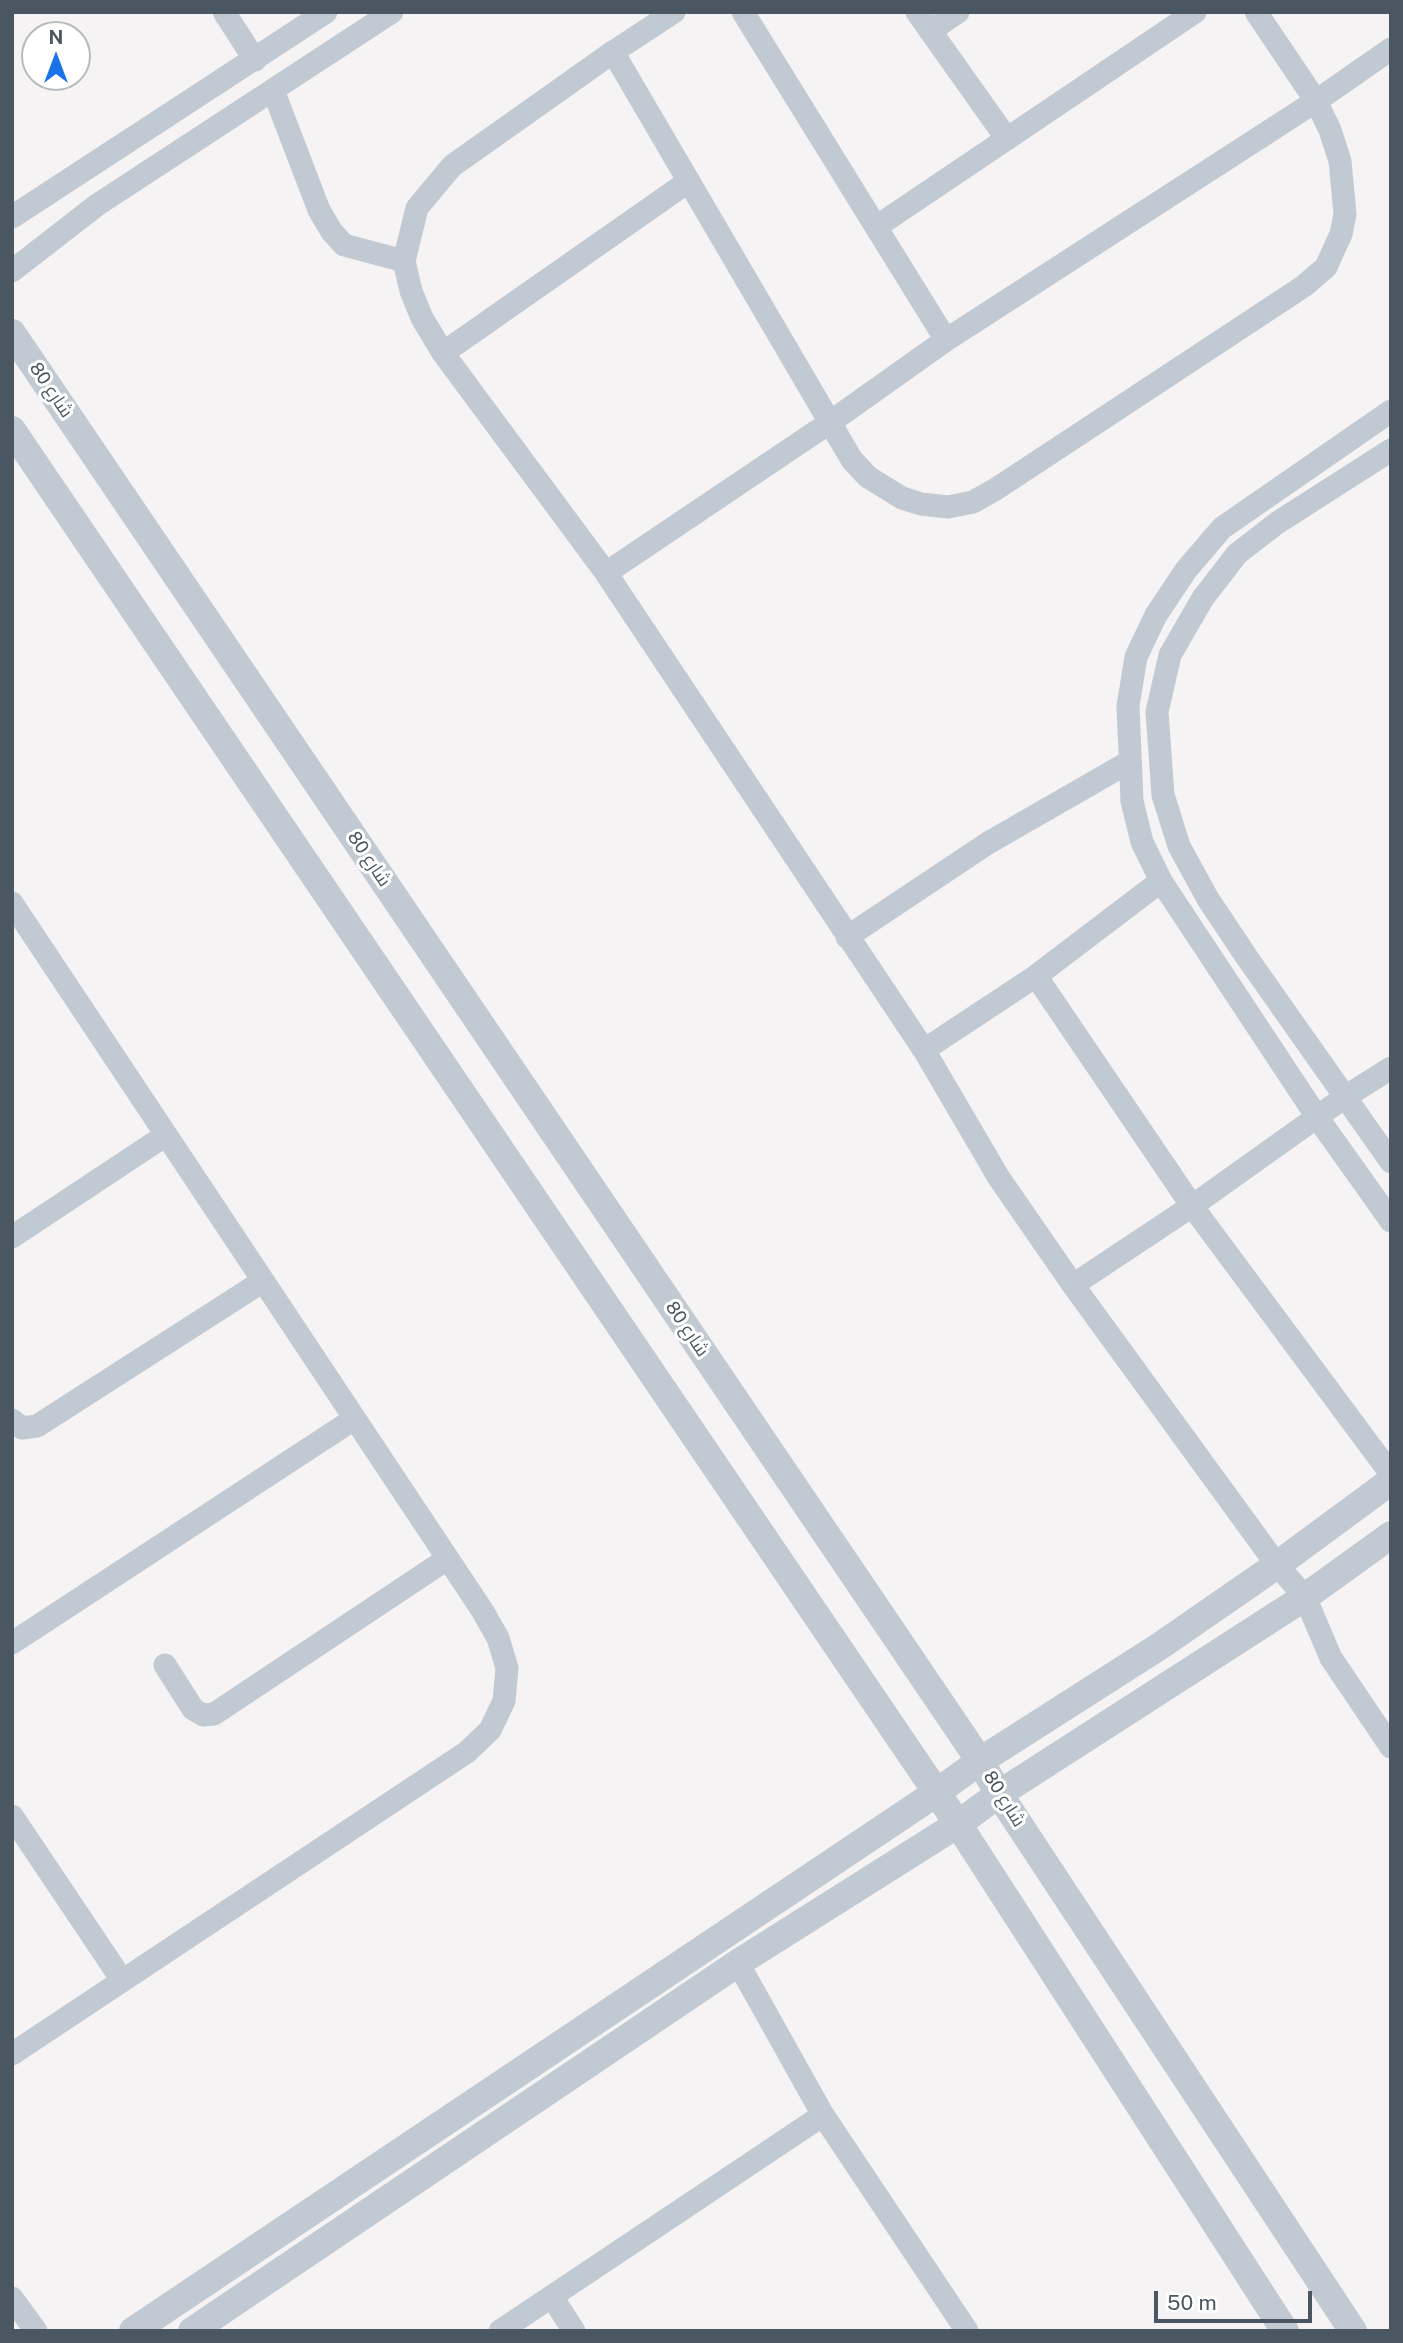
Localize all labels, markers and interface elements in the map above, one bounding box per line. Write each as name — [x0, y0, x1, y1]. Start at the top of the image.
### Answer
north arrow — [21, 21, 91, 91]
text: N — [49, 26, 63, 48]
street label: شارع 80 — [25, 358, 77, 422]
street label: شارع 80 — [343, 827, 395, 891]
street label: شارع 80 — [661, 1297, 713, 1361]
street label: شارع 80 — [978, 1767, 1030, 1831]
scale bar — [1158, 2276, 1316, 2320]
text: 50 m — [1167, 2290, 1217, 2315]

